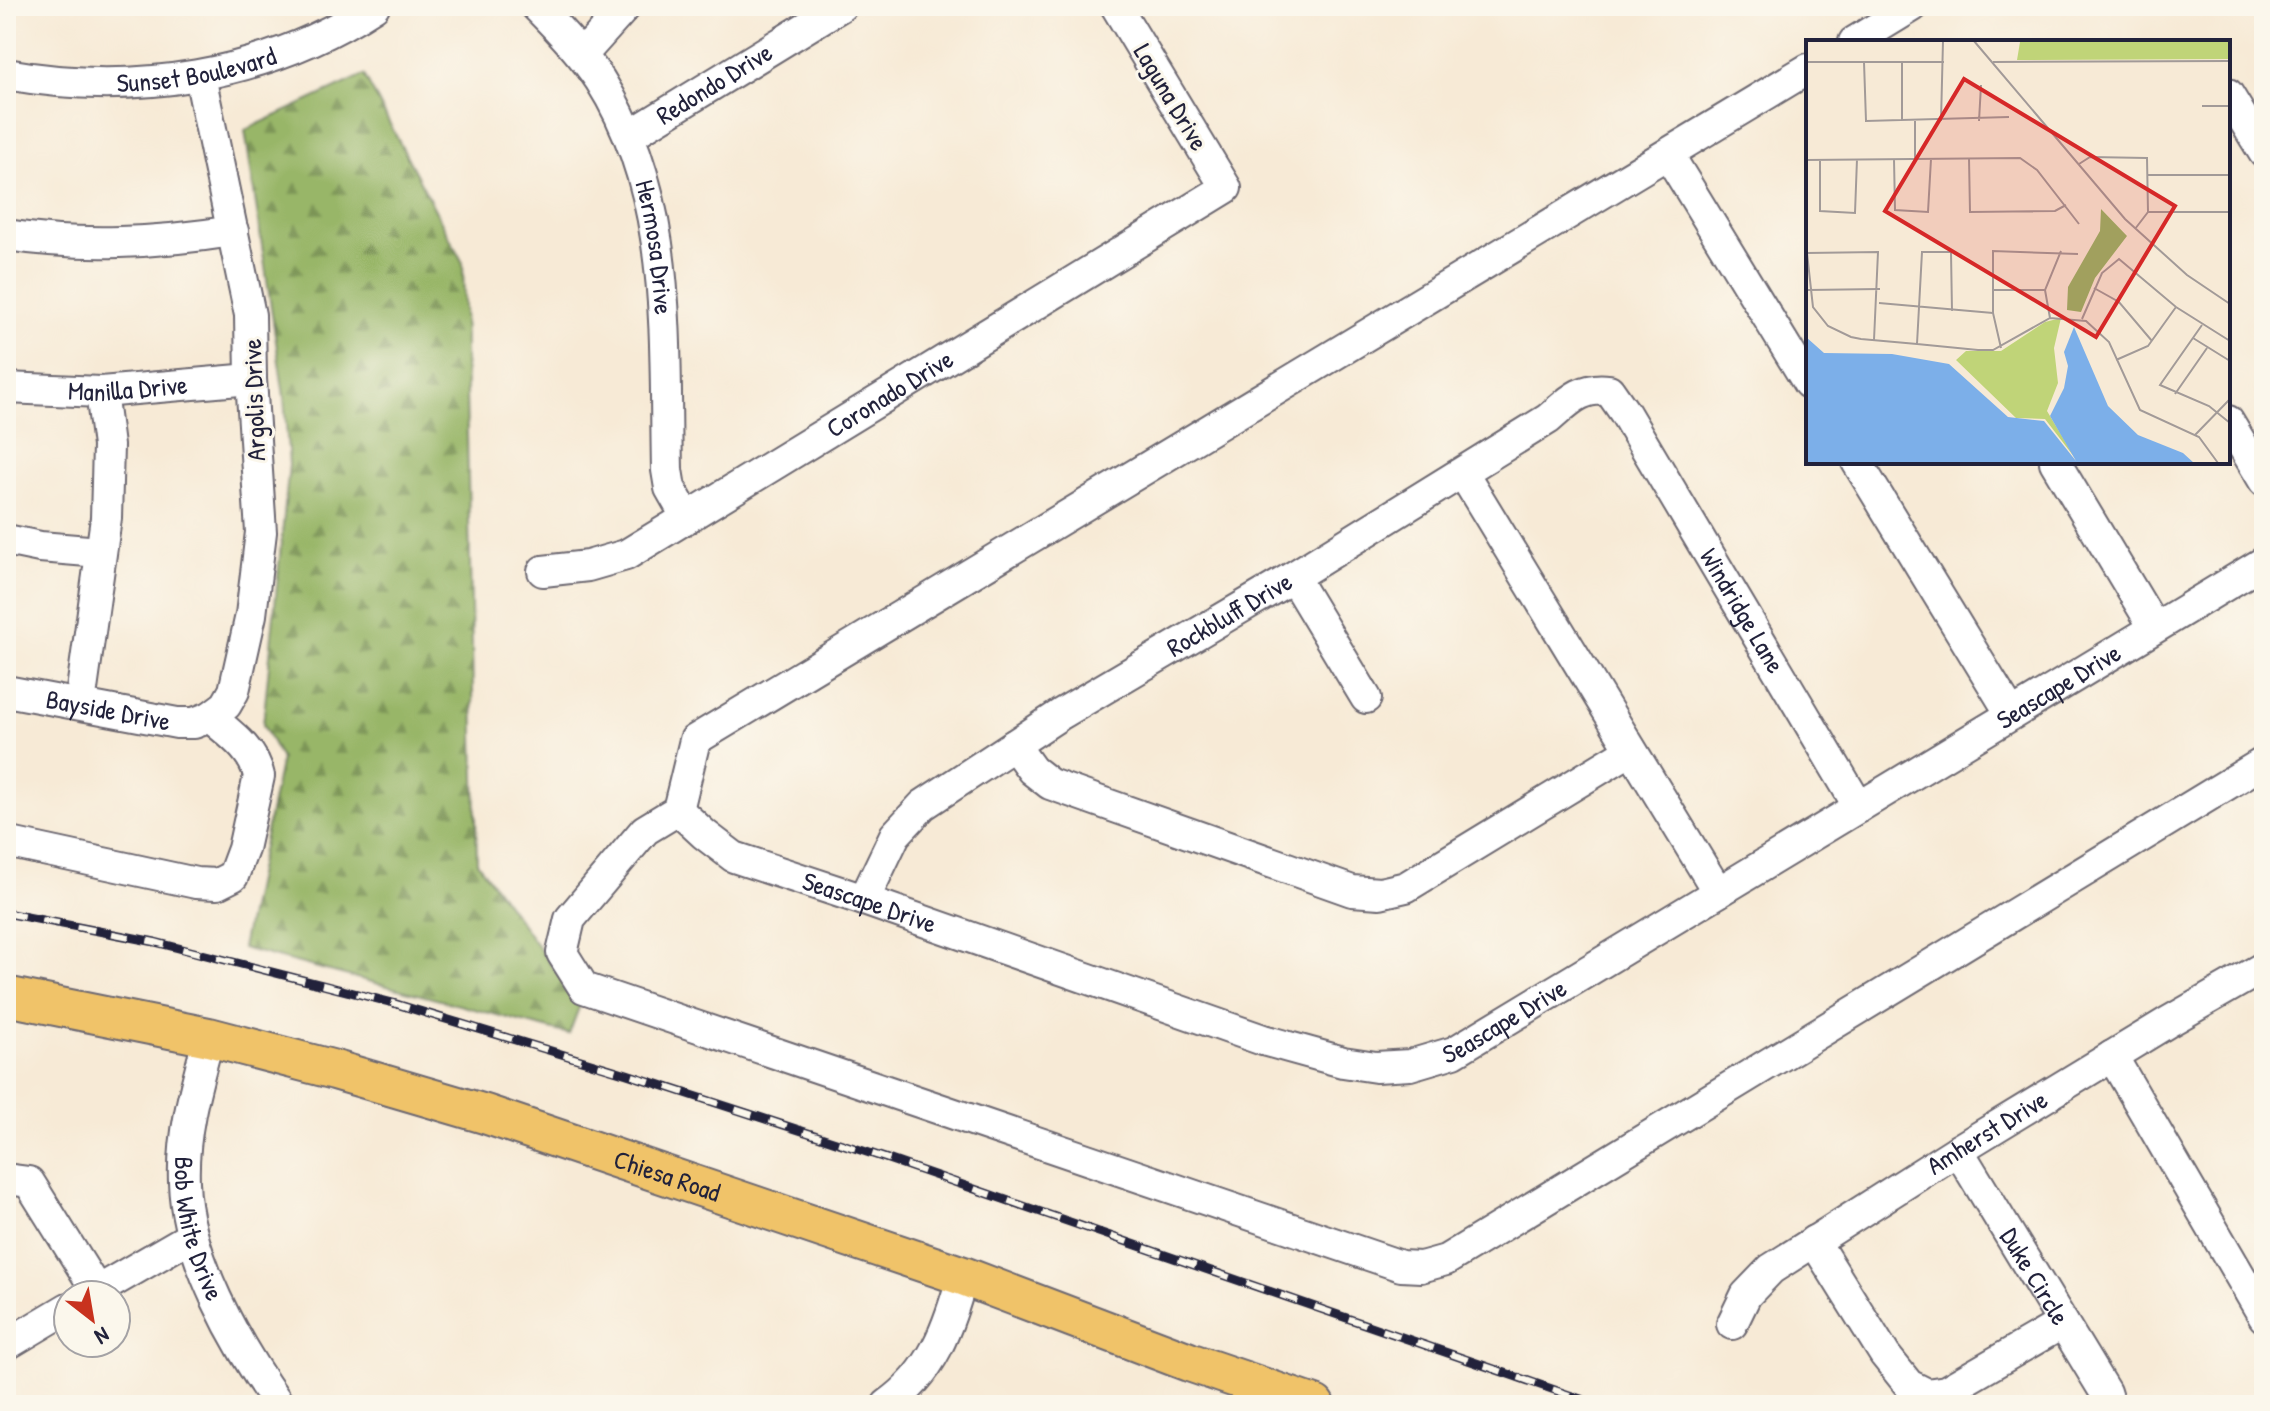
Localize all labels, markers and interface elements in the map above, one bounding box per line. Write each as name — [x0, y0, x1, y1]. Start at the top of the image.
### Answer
street label: Redondo Drive — [649, 34, 779, 132]
street label: Laguna Drive — [1126, 37, 1217, 157]
street label: Sunset Boulevard — [116, 38, 281, 100]
inset map — [1806, 40, 2230, 464]
street label: Hermosa Drive — [628, 176, 682, 316]
street label: Argolis Drive — [234, 338, 273, 462]
street label: Coronado Drive — [819, 341, 960, 445]
street label: Manilla Drive — [67, 367, 189, 409]
street label: Windridge Lane — [1692, 541, 1794, 679]
street label: Rockbluff Drive — [1160, 563, 1298, 665]
street label: Seascape Drive — [1990, 635, 2127, 737]
street label: Bayside Drive — [43, 681, 173, 738]
street label: Seascape Drive — [798, 863, 941, 941]
street label: Seascape Drive — [1438, 970, 1573, 1071]
street label: Amherst Drive — [1920, 1082, 2054, 1182]
street label: Chiesa Road — [610, 1141, 725, 1210]
street label: Bob White Drive — [167, 1156, 233, 1306]
street label: Duke Circle — [1992, 1221, 2078, 1331]
north arrow — [52, 1279, 132, 1359]
text: N — [89, 1320, 115, 1352]

